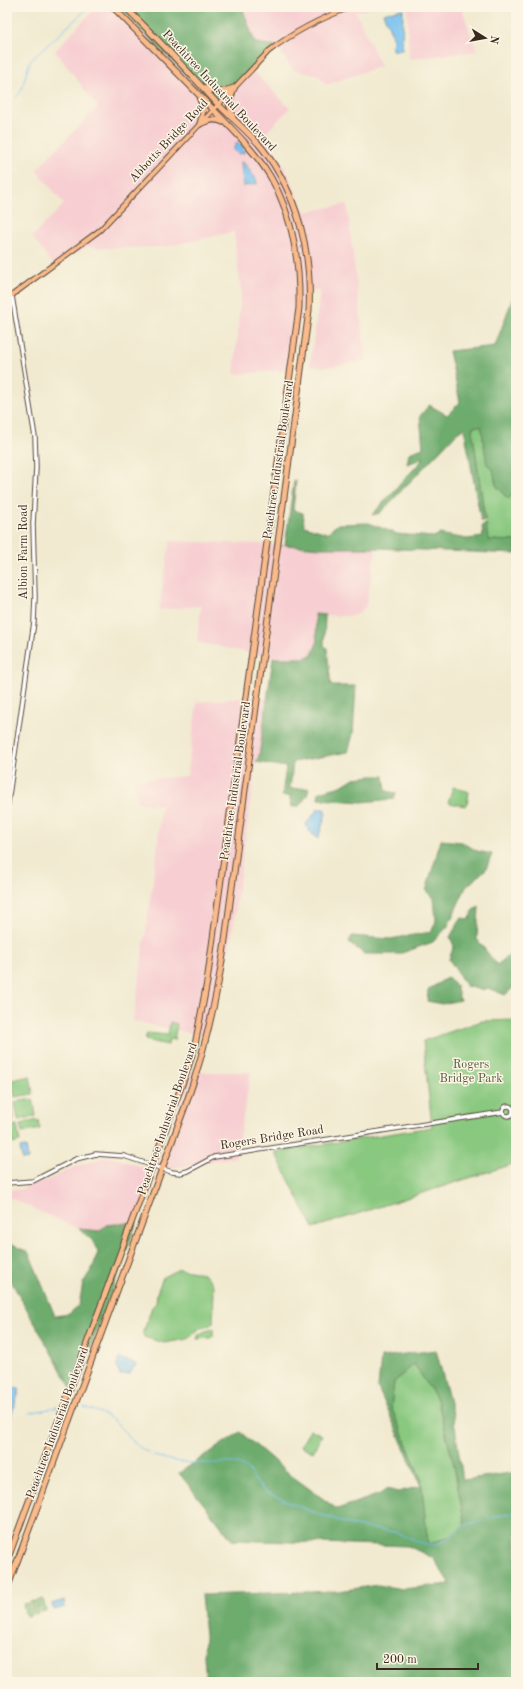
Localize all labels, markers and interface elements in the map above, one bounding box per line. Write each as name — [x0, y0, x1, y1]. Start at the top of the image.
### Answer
north arrow — [465, 18, 505, 58]
street label: Peachtree Industrial Boulevard — [160, 28, 278, 154]
text: N — [487, 34, 500, 45]
street label: Abbotts Bridge Road — [127, 97, 211, 185]
street label: Peachtree Industrial Boulevard — [262, 380, 296, 540]
street label: Albion Farm Road — [18, 504, 30, 600]
street label: Peachtree Industrial Boulevard — [219, 701, 253, 861]
street label: Peachtree Industrial Boulevard — [136, 1041, 200, 1197]
park label: Rogers Bridge Park — [440, 1059, 502, 1085]
street label: Rogers Bridge Road — [219, 1124, 325, 1152]
street label: Peachtree Industrial Boulevard — [25, 1345, 91, 1501]
scale bar — [377, 1645, 478, 1671]
text: 200 m — [383, 1654, 417, 1666]

